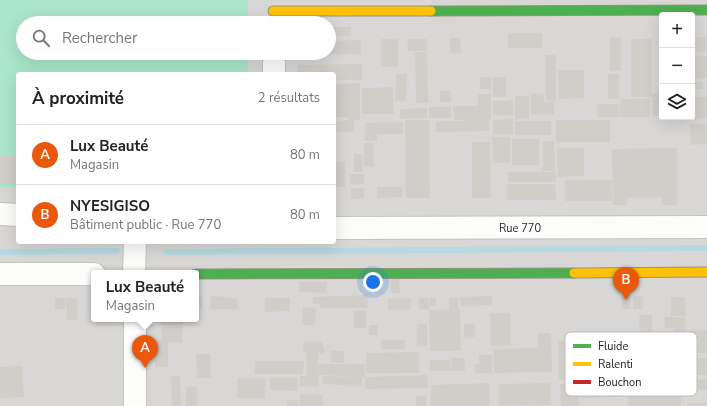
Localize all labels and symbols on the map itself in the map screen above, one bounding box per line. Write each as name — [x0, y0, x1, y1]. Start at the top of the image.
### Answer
street label: Rue 770 — [499, 221, 541, 236]
pin: B — [613, 267, 639, 300]
your location — [363, 272, 383, 292]
legend — [565, 332, 697, 396]
pin: A — [132, 335, 158, 368]
text: Fluide — [598, 339, 628, 354]
text: Ralenti — [598, 357, 633, 372]
text: Bouchon — [598, 375, 641, 390]

